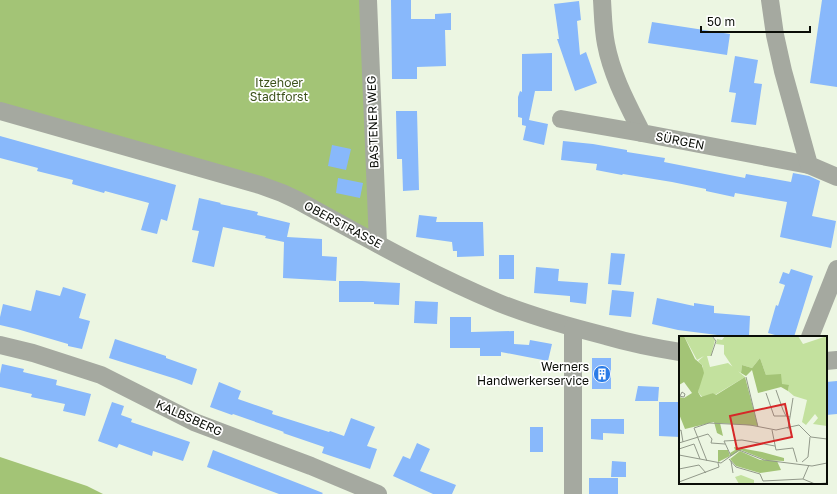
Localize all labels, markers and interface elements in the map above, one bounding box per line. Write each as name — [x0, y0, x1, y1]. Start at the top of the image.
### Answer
scale bar — [701, 8, 810, 34]
text: 50 m — [707, 14, 735, 29]
park label: Itzehoer Stadtforst — [250, 75, 308, 104]
street label: BASTENER WEG — [363, 75, 382, 169]
street label: SÜRGEN — [654, 128, 706, 153]
street label: OBERSTRASSE — [302, 198, 385, 251]
inset map — [679, 336, 827, 484]
place label: Werners Handwerkerservice — [477, 359, 589, 388]
building icon: Werners Handwerkerservice — [592, 364, 612, 384]
street label: KALBSBERG — [154, 396, 225, 439]

